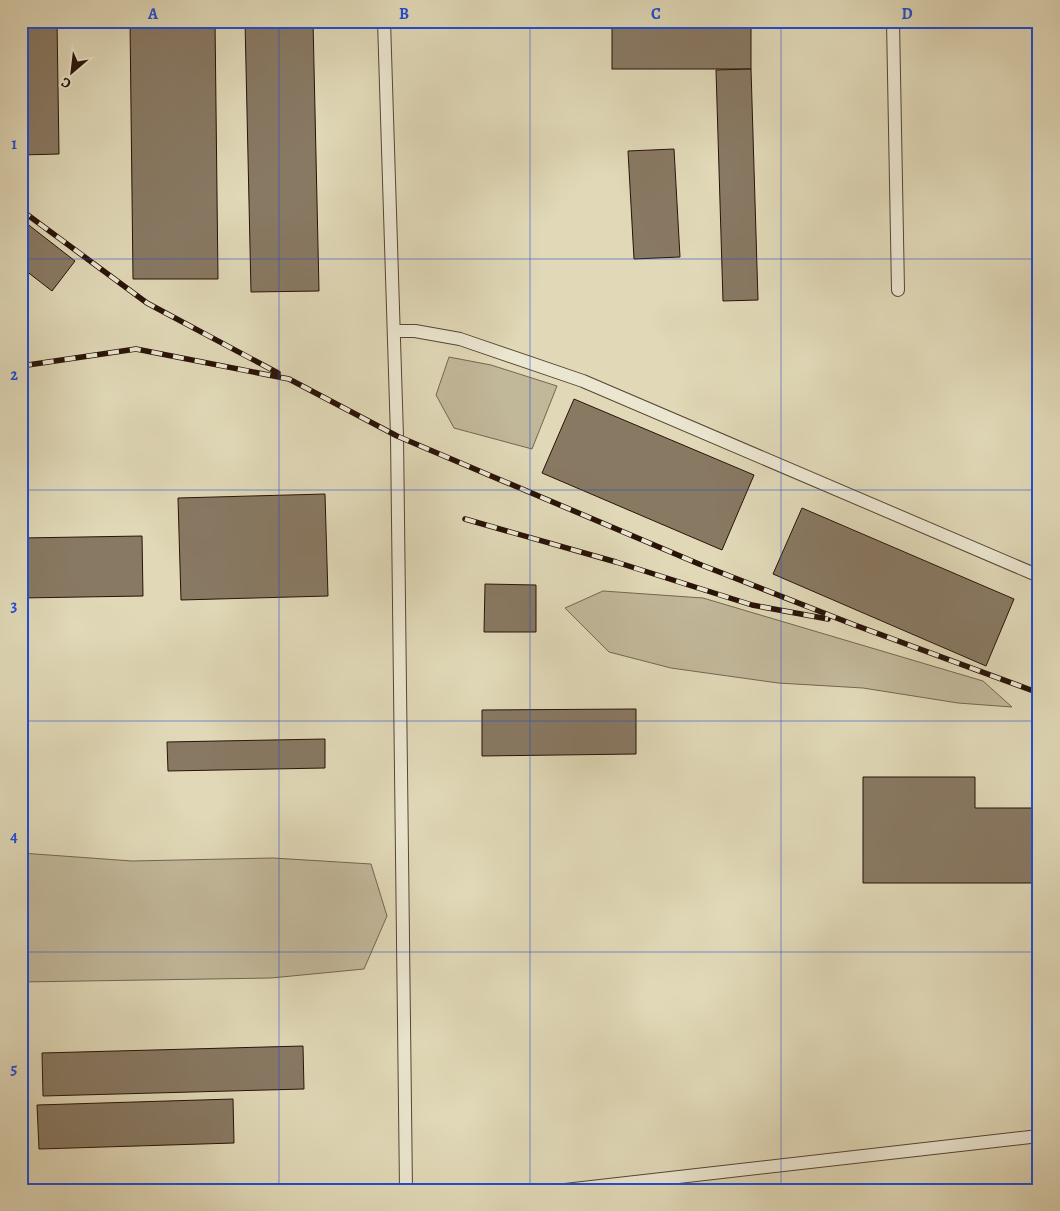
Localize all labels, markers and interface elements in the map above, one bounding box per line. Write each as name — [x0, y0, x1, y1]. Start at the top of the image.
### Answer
text: A — [147, 3, 159, 25]
text: B — [399, 3, 409, 25]
text: C — [651, 3, 661, 25]
text: D — [901, 3, 913, 25]
north arrow — [48, 48, 98, 98]
text: С — [58, 72, 74, 93]
text: 1 — [11, 133, 17, 155]
text: 2 — [10, 364, 18, 386]
text: 3 — [11, 595, 18, 617]
text: 4 — [10, 826, 18, 848]
text: 5 — [11, 1058, 18, 1080]

